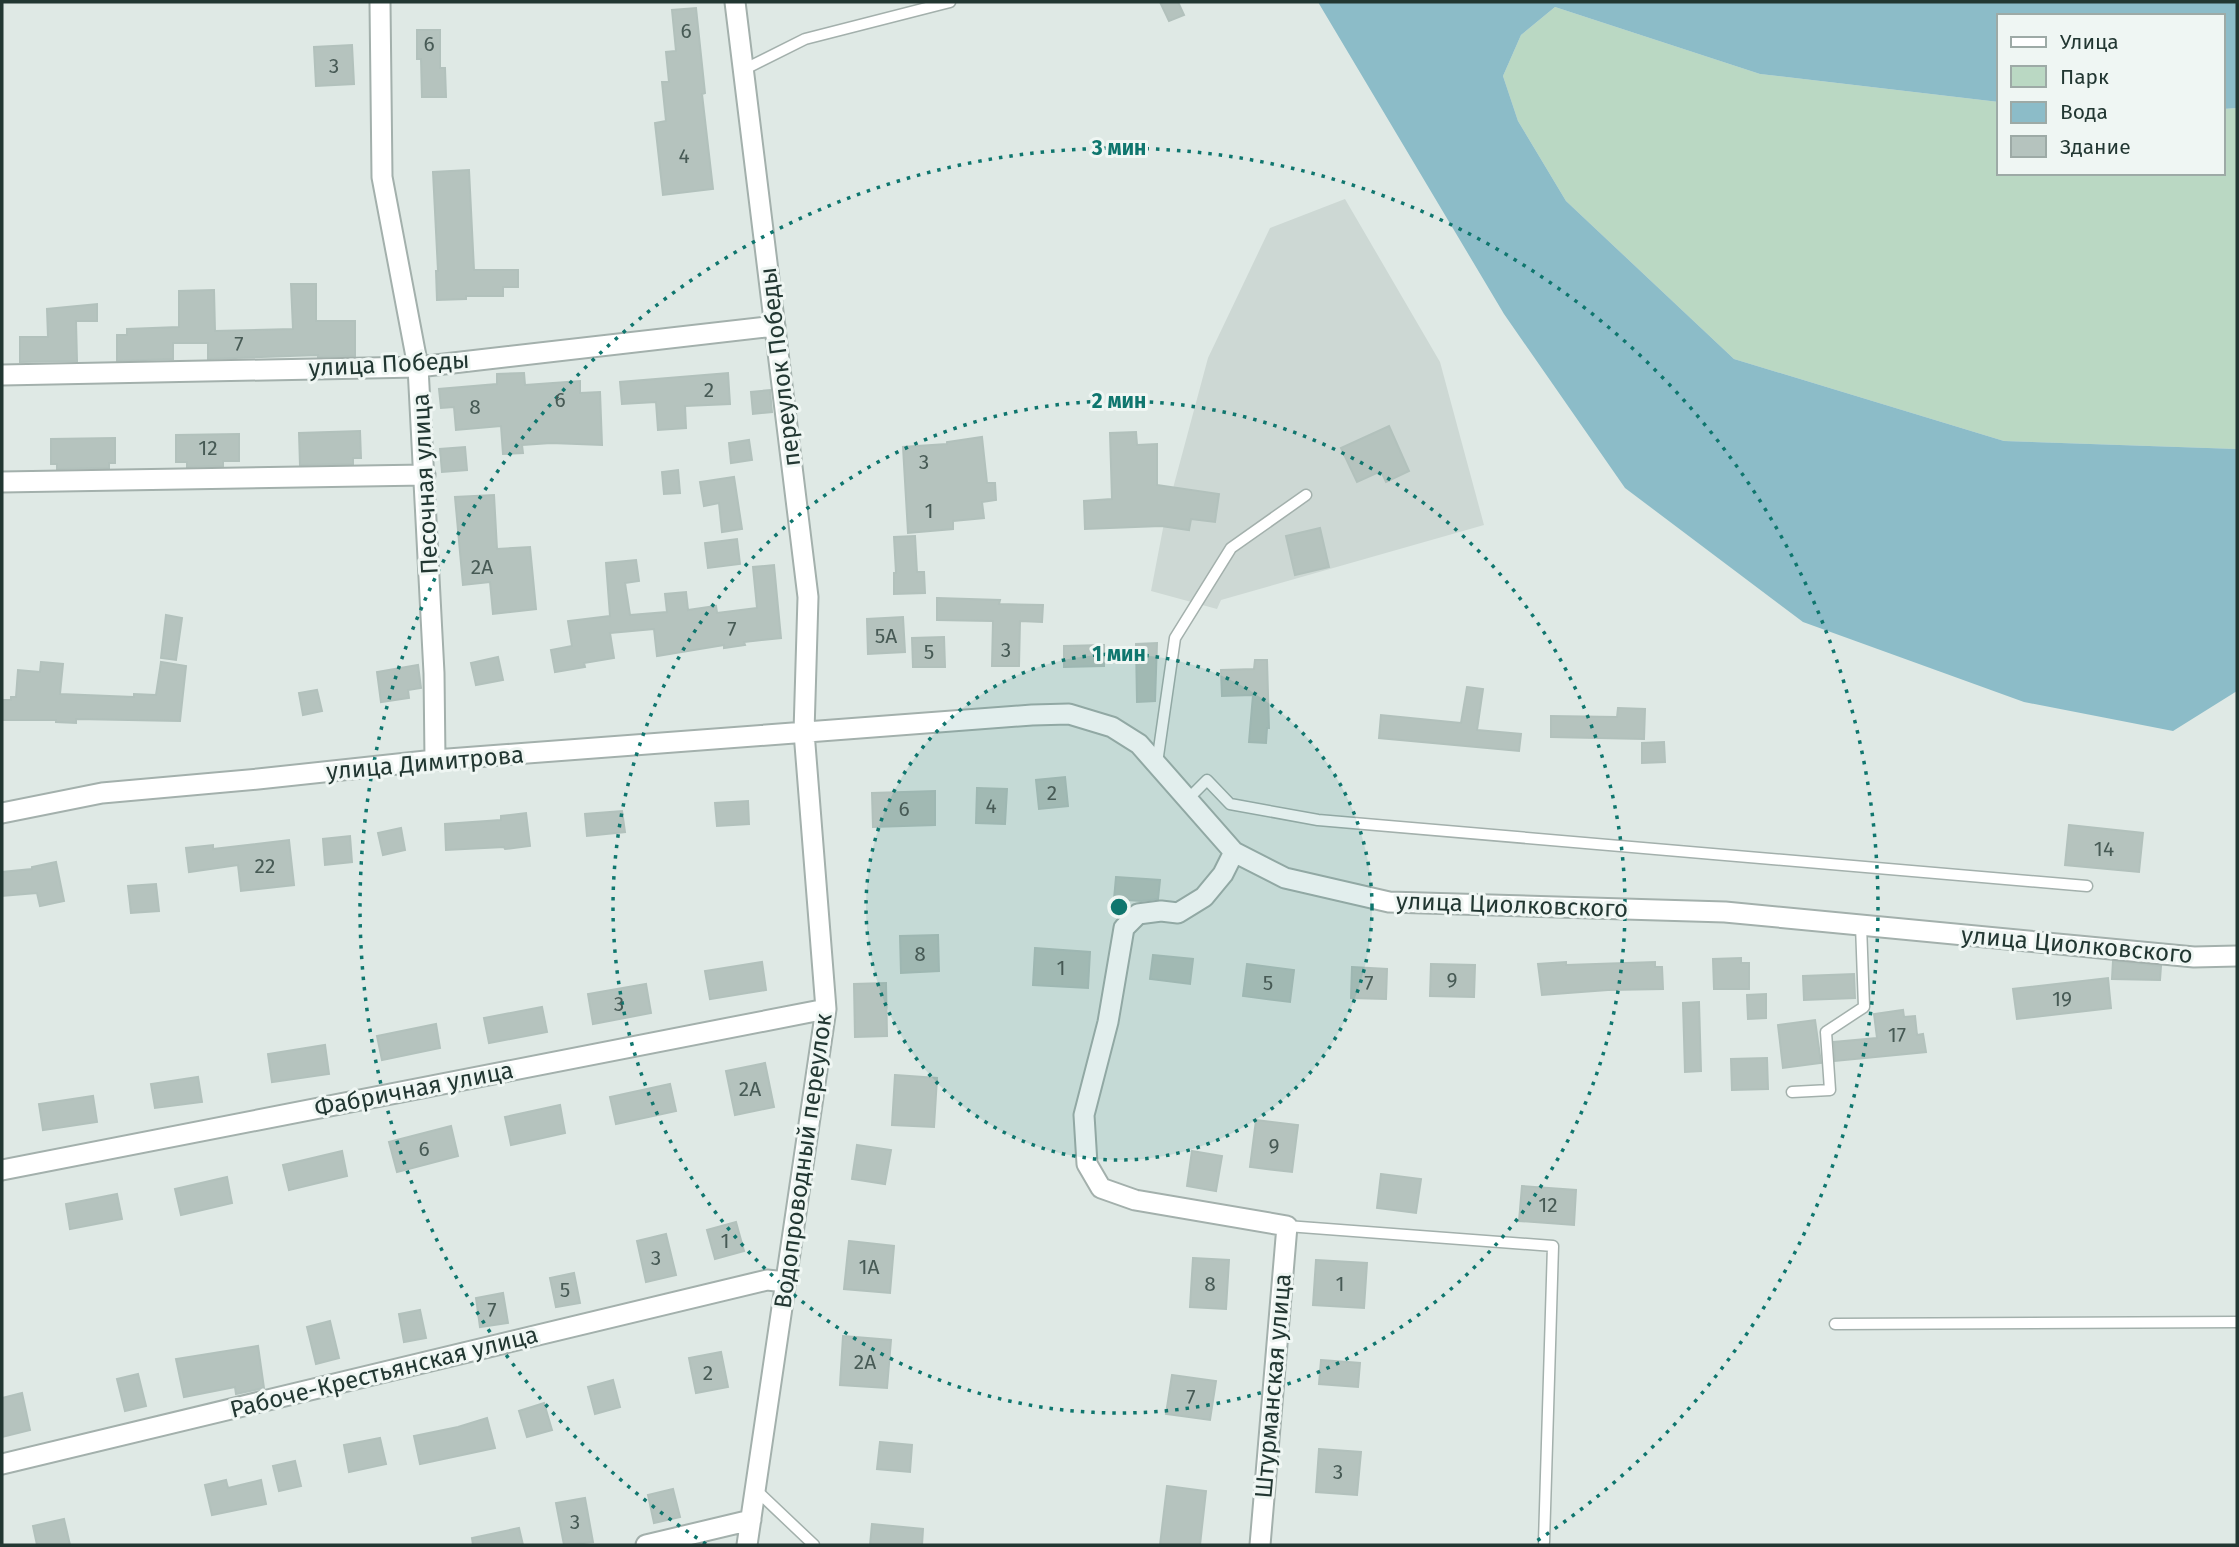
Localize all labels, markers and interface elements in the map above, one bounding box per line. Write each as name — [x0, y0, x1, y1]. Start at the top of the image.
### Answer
legend — [1997, 14, 2225, 175]
house number: 6 — [680, 18, 692, 44]
text: Улица — [2060, 29, 2119, 55]
house number: 6 — [423, 31, 435, 57]
house number: 3 — [329, 53, 339, 79]
text: Парк — [2060, 64, 2109, 90]
text: Вода — [2060, 99, 2108, 125]
text: Здание — [2060, 134, 2131, 160]
text: 3 мин — [1091, 135, 1146, 161]
house number: 4 — [678, 143, 690, 169]
street label: переулок Победы — [754, 266, 806, 468]
house number: 7 — [234, 331, 244, 357]
street label: улица Победы — [308, 346, 470, 382]
house number: 2 — [704, 377, 714, 403]
house number: 6 — [554, 387, 566, 413]
text: 2 мин — [1092, 388, 1146, 414]
street label: Песочная улица — [406, 393, 444, 575]
house number: 8 — [469, 394, 481, 420]
house number: 12 — [198, 435, 218, 461]
house number: 3 — [919, 449, 929, 475]
house number: 1 — [924, 498, 934, 524]
house number: 2А — [471, 554, 493, 580]
house number: 7 — [727, 616, 737, 642]
house number: 5А — [875, 623, 897, 649]
house number: 3 — [1001, 637, 1011, 663]
house number: 5 — [924, 639, 934, 665]
text: 1 мин — [1092, 641, 1146, 667]
street label: улица Димитрова — [325, 740, 525, 786]
house number: 2 — [1047, 780, 1057, 806]
house number: 4 — [985, 793, 997, 819]
house number: 6 — [898, 796, 910, 822]
house number: 14 — [2094, 836, 2114, 862]
house number: 22 — [255, 853, 275, 879]
street label: улица Циолковского — [1395, 887, 1629, 923]
centre of rings — [1107, 895, 1131, 919]
street label: улица Циолковского — [1960, 921, 2194, 969]
house number: 8 — [914, 941, 926, 967]
house number: 1 — [1056, 955, 1066, 981]
house number: 9 — [1446, 967, 1458, 993]
house number: 5 — [1263, 970, 1273, 996]
house number: 7 — [1364, 970, 1374, 996]
house number: 19 — [2052, 986, 2072, 1012]
house number: 3 — [614, 991, 624, 1017]
street label: Водопроводный переулок — [768, 1011, 838, 1310]
house number: 17 — [1888, 1022, 1906, 1048]
street label: Фабричная улица — [312, 1056, 516, 1122]
house number: 2А — [739, 1076, 761, 1102]
house number: 9 — [1268, 1133, 1280, 1159]
house number: 6 — [418, 1136, 430, 1162]
house number: 12 — [1538, 1192, 1558, 1218]
house number: 1 — [720, 1228, 730, 1254]
house number: 3 — [651, 1245, 661, 1271]
house number: 1А — [858, 1254, 880, 1280]
house number: 8 — [1204, 1271, 1216, 1297]
house number: 1 — [1335, 1271, 1345, 1297]
street label: Штурманская улица — [1249, 1272, 1297, 1500]
house number: 5 — [560, 1277, 570, 1303]
house number: 7 — [487, 1297, 497, 1323]
street label: Рабоче-Крестьянская улица — [227, 1320, 541, 1424]
house number: 2А — [854, 1349, 876, 1375]
house number: 2 — [703, 1360, 713, 1386]
house number: 7 — [1186, 1384, 1196, 1410]
house number: 3 — [1333, 1459, 1343, 1485]
house number: 3 — [570, 1509, 580, 1535]

